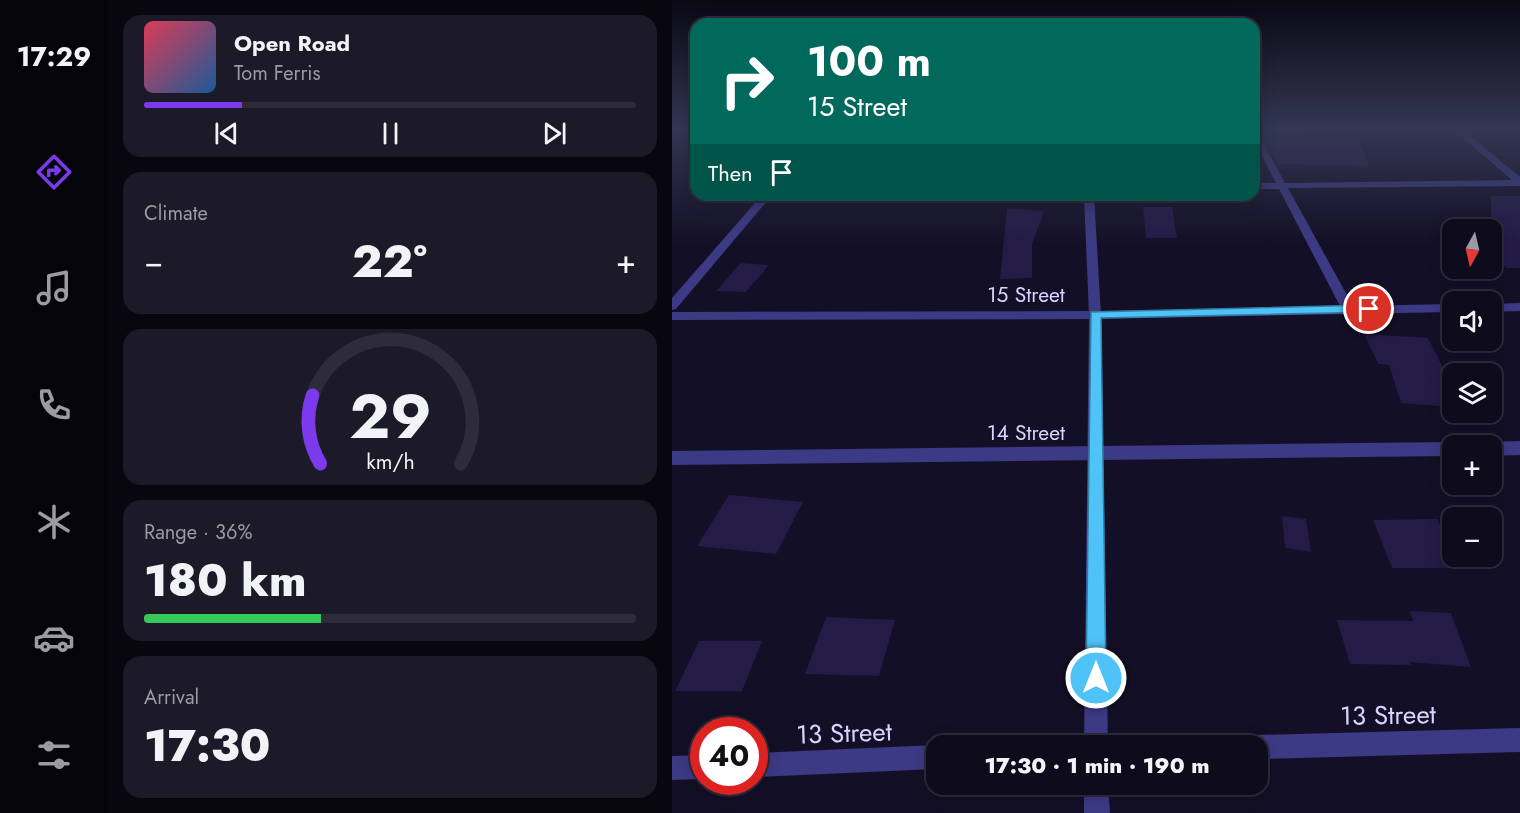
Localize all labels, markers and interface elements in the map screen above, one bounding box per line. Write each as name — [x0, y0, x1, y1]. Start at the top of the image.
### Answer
text: Open Road — [234, 27, 350, 59]
text: 100 m — [807, 31, 931, 92]
text: 17:29 — [17, 37, 91, 76]
icon: right — [708, 42, 786, 120]
text: Tom Ferris — [234, 59, 321, 88]
text: 15 Street — [807, 87, 907, 126]
icon: previous — [210, 117, 243, 150]
icon: pause — [374, 117, 407, 150]
icon: next — [538, 117, 571, 150]
icon: directions — [33, 151, 75, 193]
icon: arrive — [765, 156, 798, 189]
text: Then — [708, 157, 753, 189]
text: Climate — [144, 199, 208, 228]
north arrow — [1442, 219, 1502, 279]
map controls — [1442, 219, 1502, 567]
text: 22° — [352, 229, 427, 294]
text: − — [144, 238, 163, 285]
text: + — [616, 238, 636, 285]
icon: music — [33, 267, 75, 309]
street label: 15 Street — [987, 280, 1065, 310]
pin — [1343, 283, 1394, 334]
button: sound — [1442, 291, 1502, 351]
icon: arrive — [1352, 292, 1385, 325]
button: layers — [1442, 363, 1502, 423]
text: 29 — [349, 371, 431, 461]
icon: phone — [33, 384, 75, 426]
street label: 14 Street — [987, 418, 1065, 448]
button: + — [1442, 435, 1502, 495]
text: km/h — [366, 446, 414, 477]
icon: climate — [33, 501, 75, 543]
button: − — [1442, 507, 1502, 567]
text: Range · 36% — [144, 518, 252, 547]
text: 180 km — [144, 548, 306, 613]
icon: car — [33, 617, 75, 659]
position arrow — [1064, 646, 1128, 710]
text: Arrival — [144, 683, 199, 712]
street label: 13 Street — [1340, 695, 1437, 735]
street label: 13 Street — [795, 712, 893, 754]
text: 17:30 — [144, 713, 270, 778]
speed limit sign: 40 — [690, 717, 768, 795]
icon: filters — [33, 734, 75, 776]
text: 17:30 · 1 min · 190 m — [984, 749, 1210, 781]

